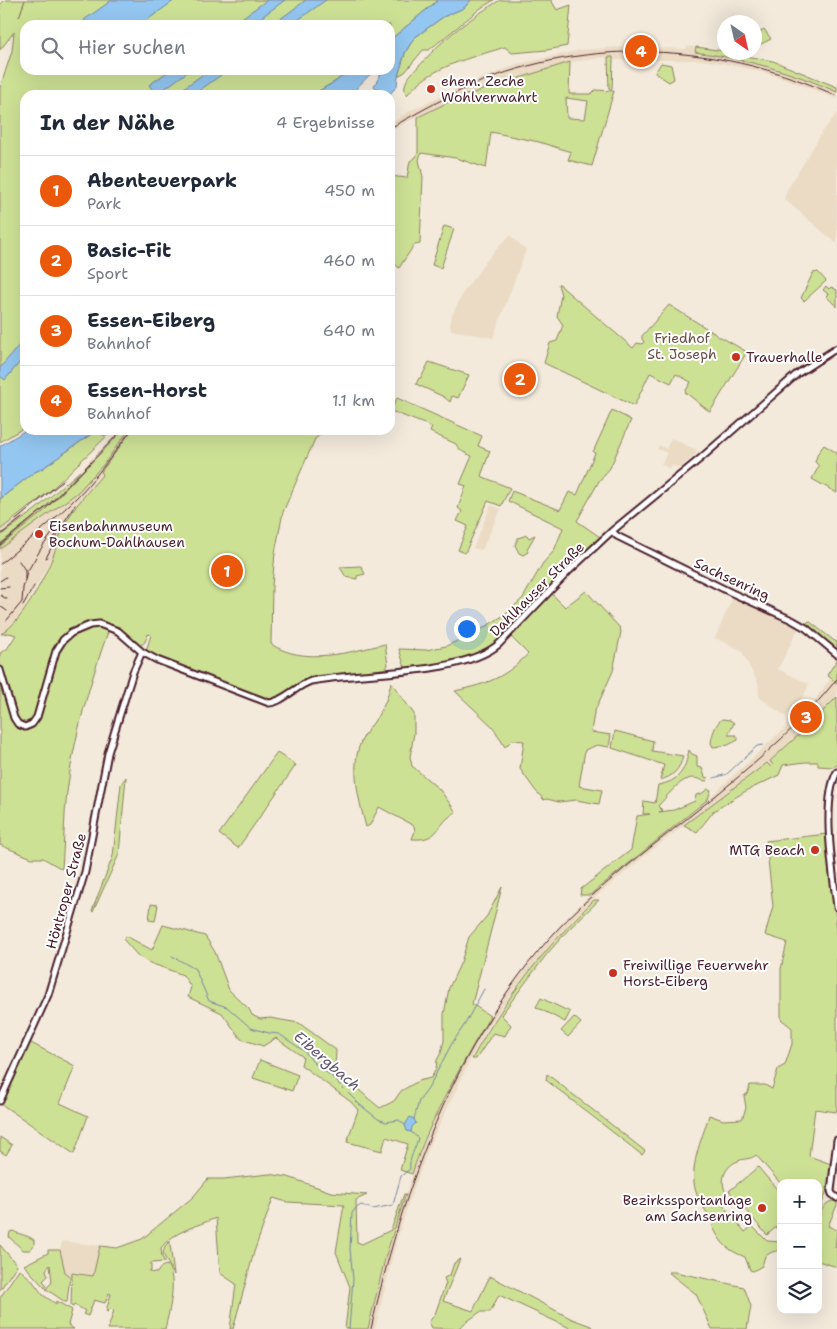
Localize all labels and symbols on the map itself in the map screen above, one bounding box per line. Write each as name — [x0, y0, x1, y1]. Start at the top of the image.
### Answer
north arrow — [717, 15, 762, 60]
pin: 4 — [625, 32, 657, 70]
place label: ehem. Zeche Wohlverwahrt — [441, 72, 538, 106]
marker: ehem. Zeche Wohlverwahrt — [425, 83, 437, 95]
park label: Friedhof St. Joseph — [647, 329, 717, 363]
place label: Trauerhalle — [746, 348, 823, 366]
marker: Trauerhalle — [730, 351, 742, 363]
pin: 2 — [504, 360, 536, 398]
place label: Eisenbahnmuseum Bochum-Dahlhausen — [49, 517, 185, 551]
marker: Eisenbahnmuseum Bochum-Dahlhausen — [33, 528, 45, 540]
street label: Dahlhauser Straße — [486, 538, 588, 640]
pin: 1 — [211, 552, 243, 590]
street label: Sachsenring — [691, 554, 773, 604]
your location — [454, 616, 480, 642]
pin: 3 — [790, 698, 822, 736]
street label: Höntroper Straße — [42, 831, 90, 951]
place label: MTG Beach — [729, 841, 805, 859]
marker: MTG Beach — [809, 844, 821, 856]
place label: Freiwillige Feuerwehr Horst-Eiberg — [623, 956, 769, 990]
marker: Freiwillige Feuerwehr Horst-Eiberg — [607, 967, 619, 979]
water label: Eibergbach — [290, 1027, 364, 1095]
place label: Bezirkssportanlage am Sachsenring — [623, 1191, 752, 1225]
marker: Bezirkssportanlage am Sachsenring — [756, 1202, 768, 1214]

